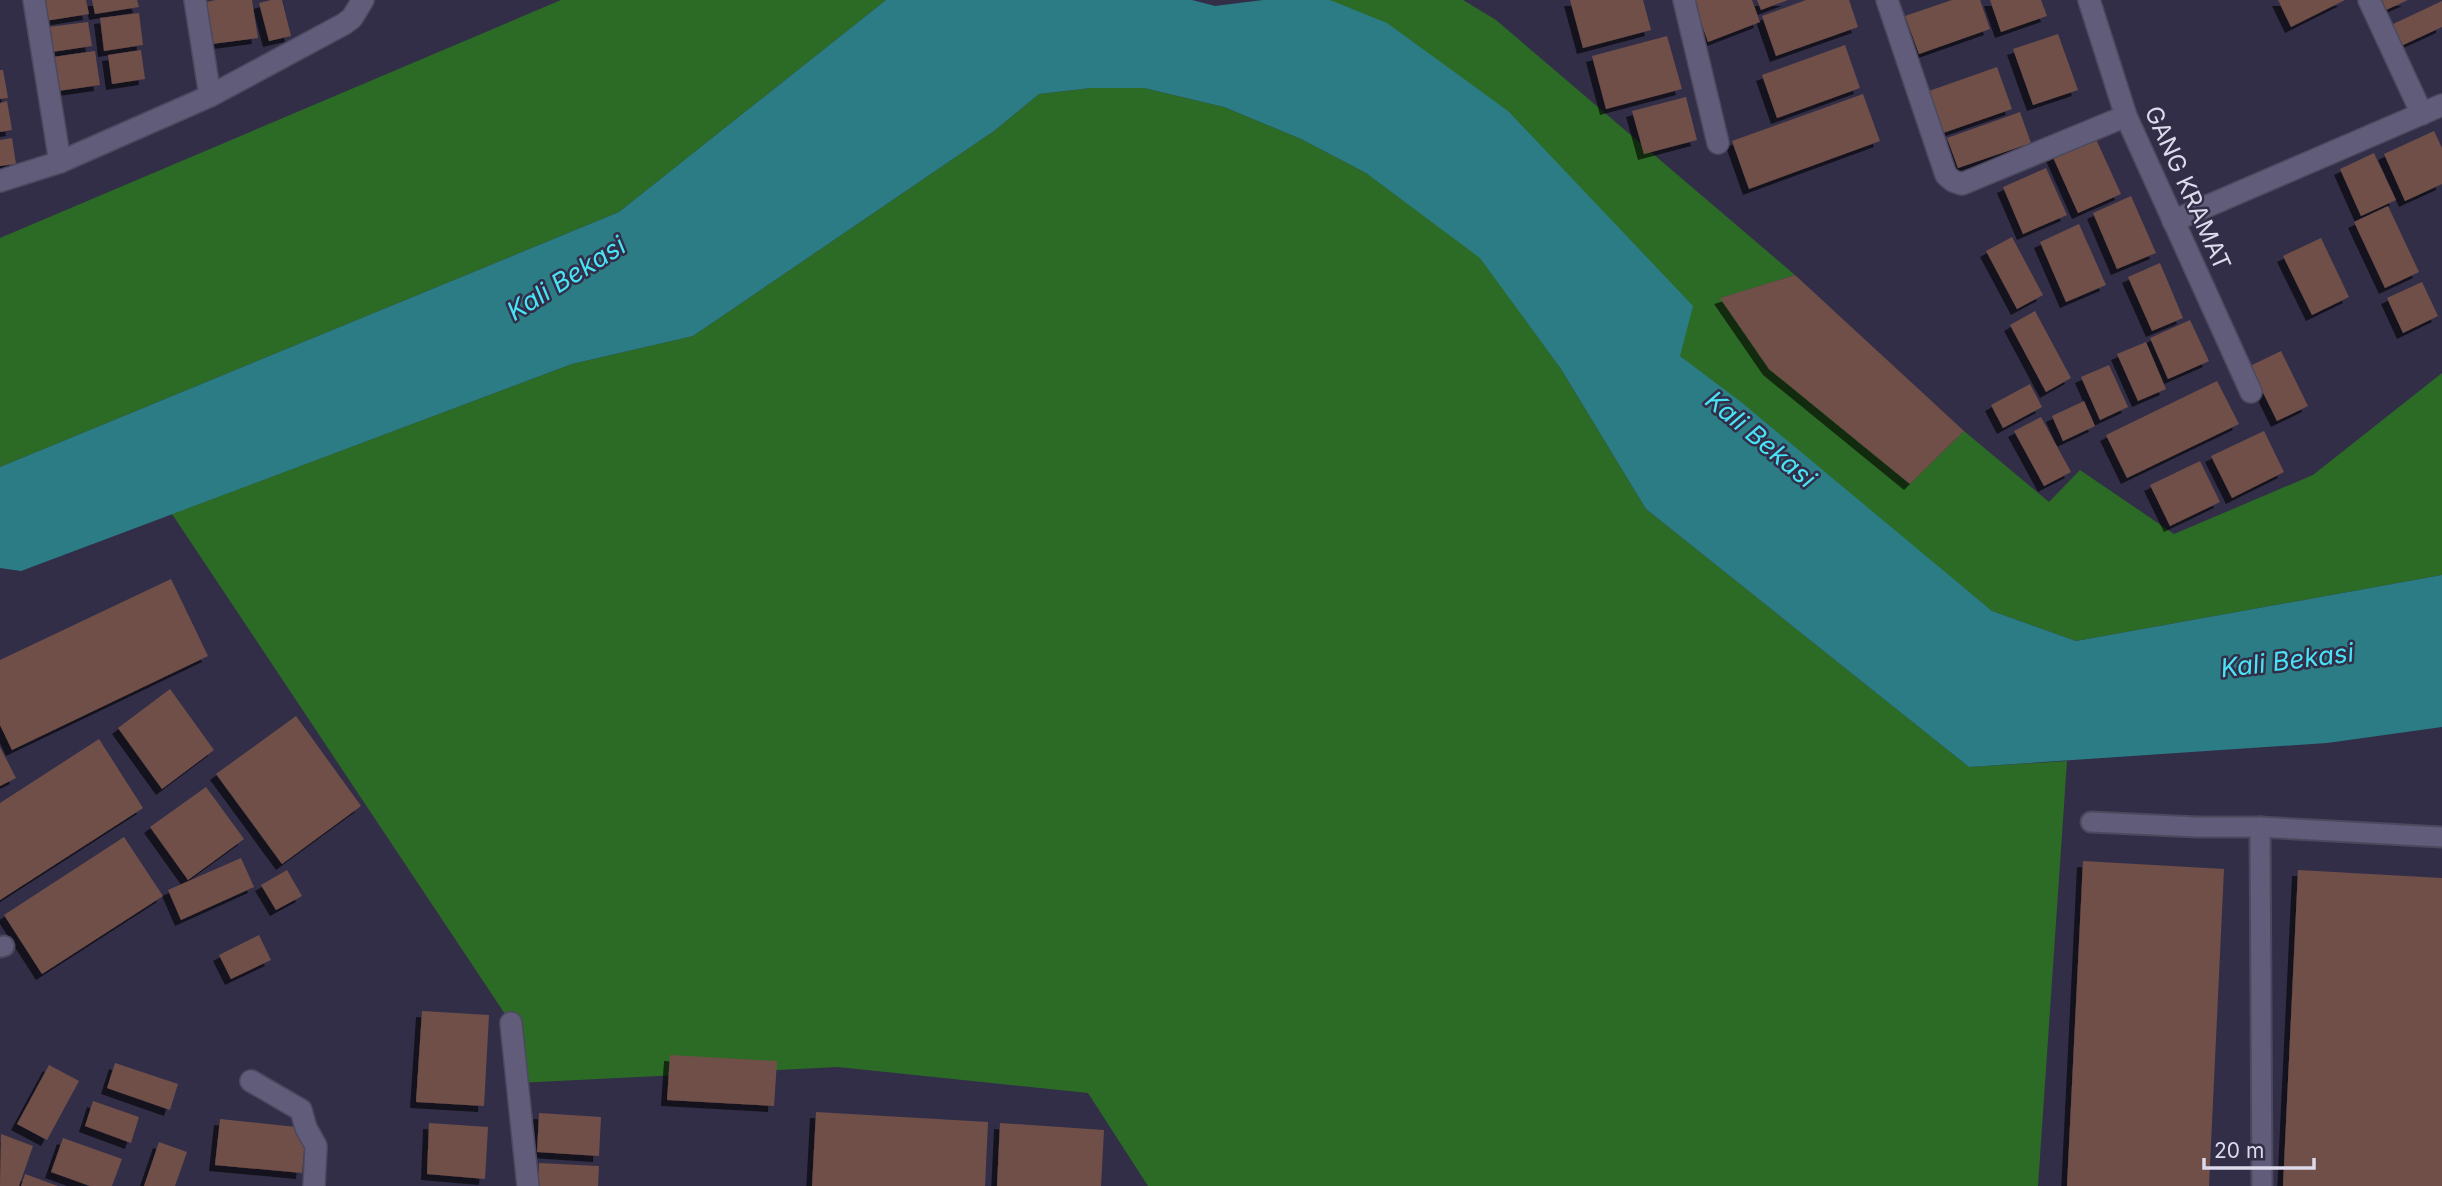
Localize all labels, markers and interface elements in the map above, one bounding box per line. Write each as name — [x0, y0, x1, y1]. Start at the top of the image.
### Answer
street label: GANG KRAMAT — [2139, 101, 2237, 275]
water label: Kali Bekasi — [501, 229, 632, 327]
water label: Kali Bekasi — [1700, 384, 1823, 494]
water label: Kali Bekasi — [2219, 636, 2356, 684]
scale bar — [2204, 1126, 2314, 1170]
text: 20 m — [2214, 1138, 2264, 1163]

